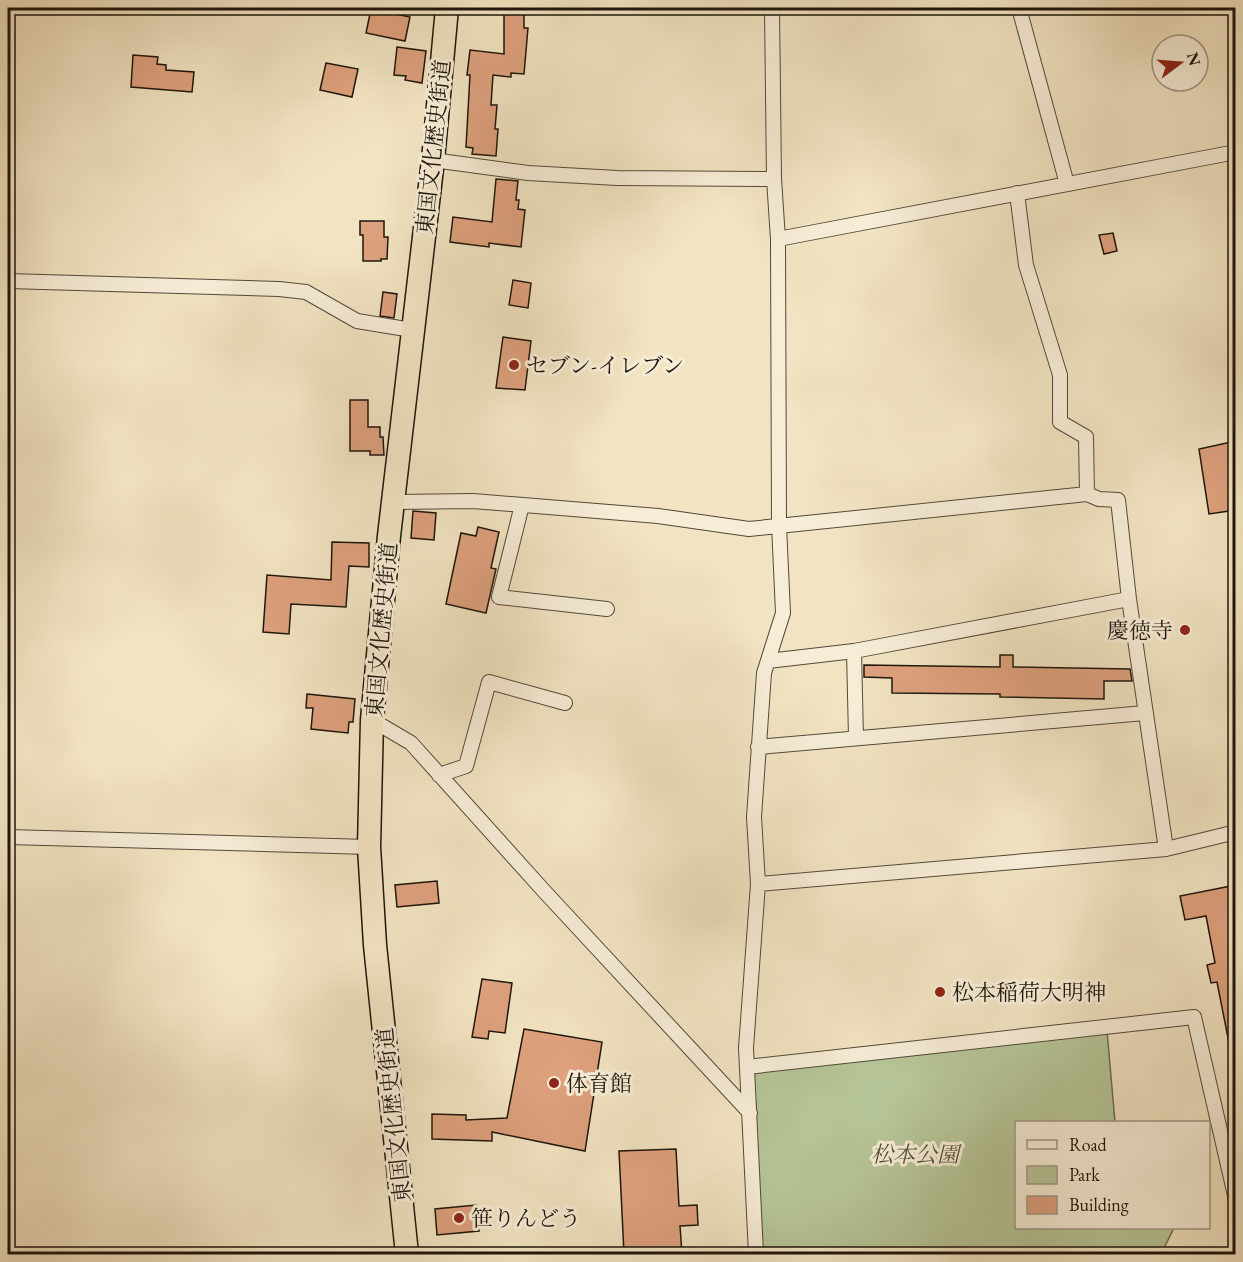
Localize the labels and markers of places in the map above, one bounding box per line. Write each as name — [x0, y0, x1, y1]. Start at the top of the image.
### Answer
place label: セブン-イレブン — [526, 351, 684, 380]
marker: セブン-イレブン — [507, 358, 521, 372]
place label: 慶徳寺 — [1107, 616, 1173, 645]
marker: 慶徳寺 — [1178, 623, 1192, 637]
place label: 松本稲荷大明神 — [952, 978, 1106, 1007]
marker: 松本稲荷大明神 — [933, 985, 947, 999]
place label: 体育館 — [566, 1069, 632, 1098]
marker: 体育館 — [547, 1076, 561, 1090]
place label: 笹りんどう — [471, 1204, 581, 1233]
marker: 笹りんどう — [452, 1211, 466, 1225]

